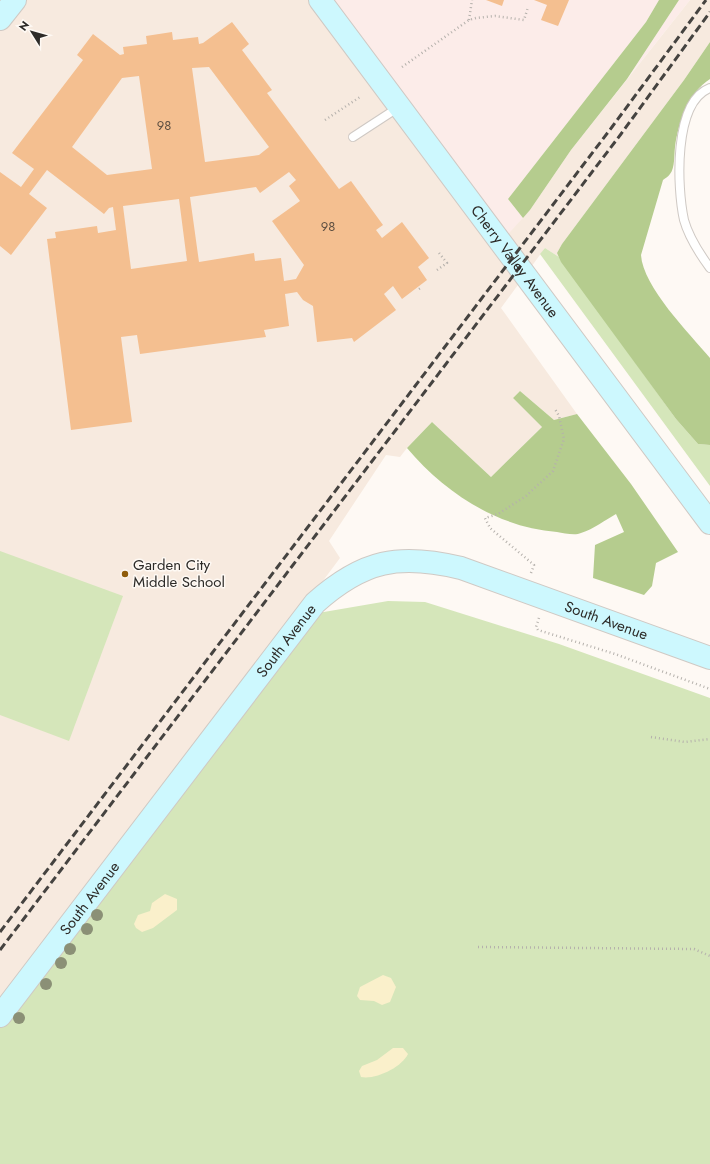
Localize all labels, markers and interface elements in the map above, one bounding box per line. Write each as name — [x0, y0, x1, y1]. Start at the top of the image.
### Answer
north arrow — [12, 12, 52, 52]
text: N — [15, 18, 33, 34]
house number: 98 — [157, 116, 171, 135]
street label: Cherry Valley Avenue — [465, 200, 564, 323]
house number: 98 — [321, 217, 335, 236]
place label: Garden City Middle School — [133, 554, 225, 593]
marker: Garden City Middle School — [120, 569, 130, 579]
street label: South Avenue — [562, 595, 651, 646]
street label: South Avenue — [251, 599, 322, 682]
street label: South Avenue — [55, 857, 125, 940]

